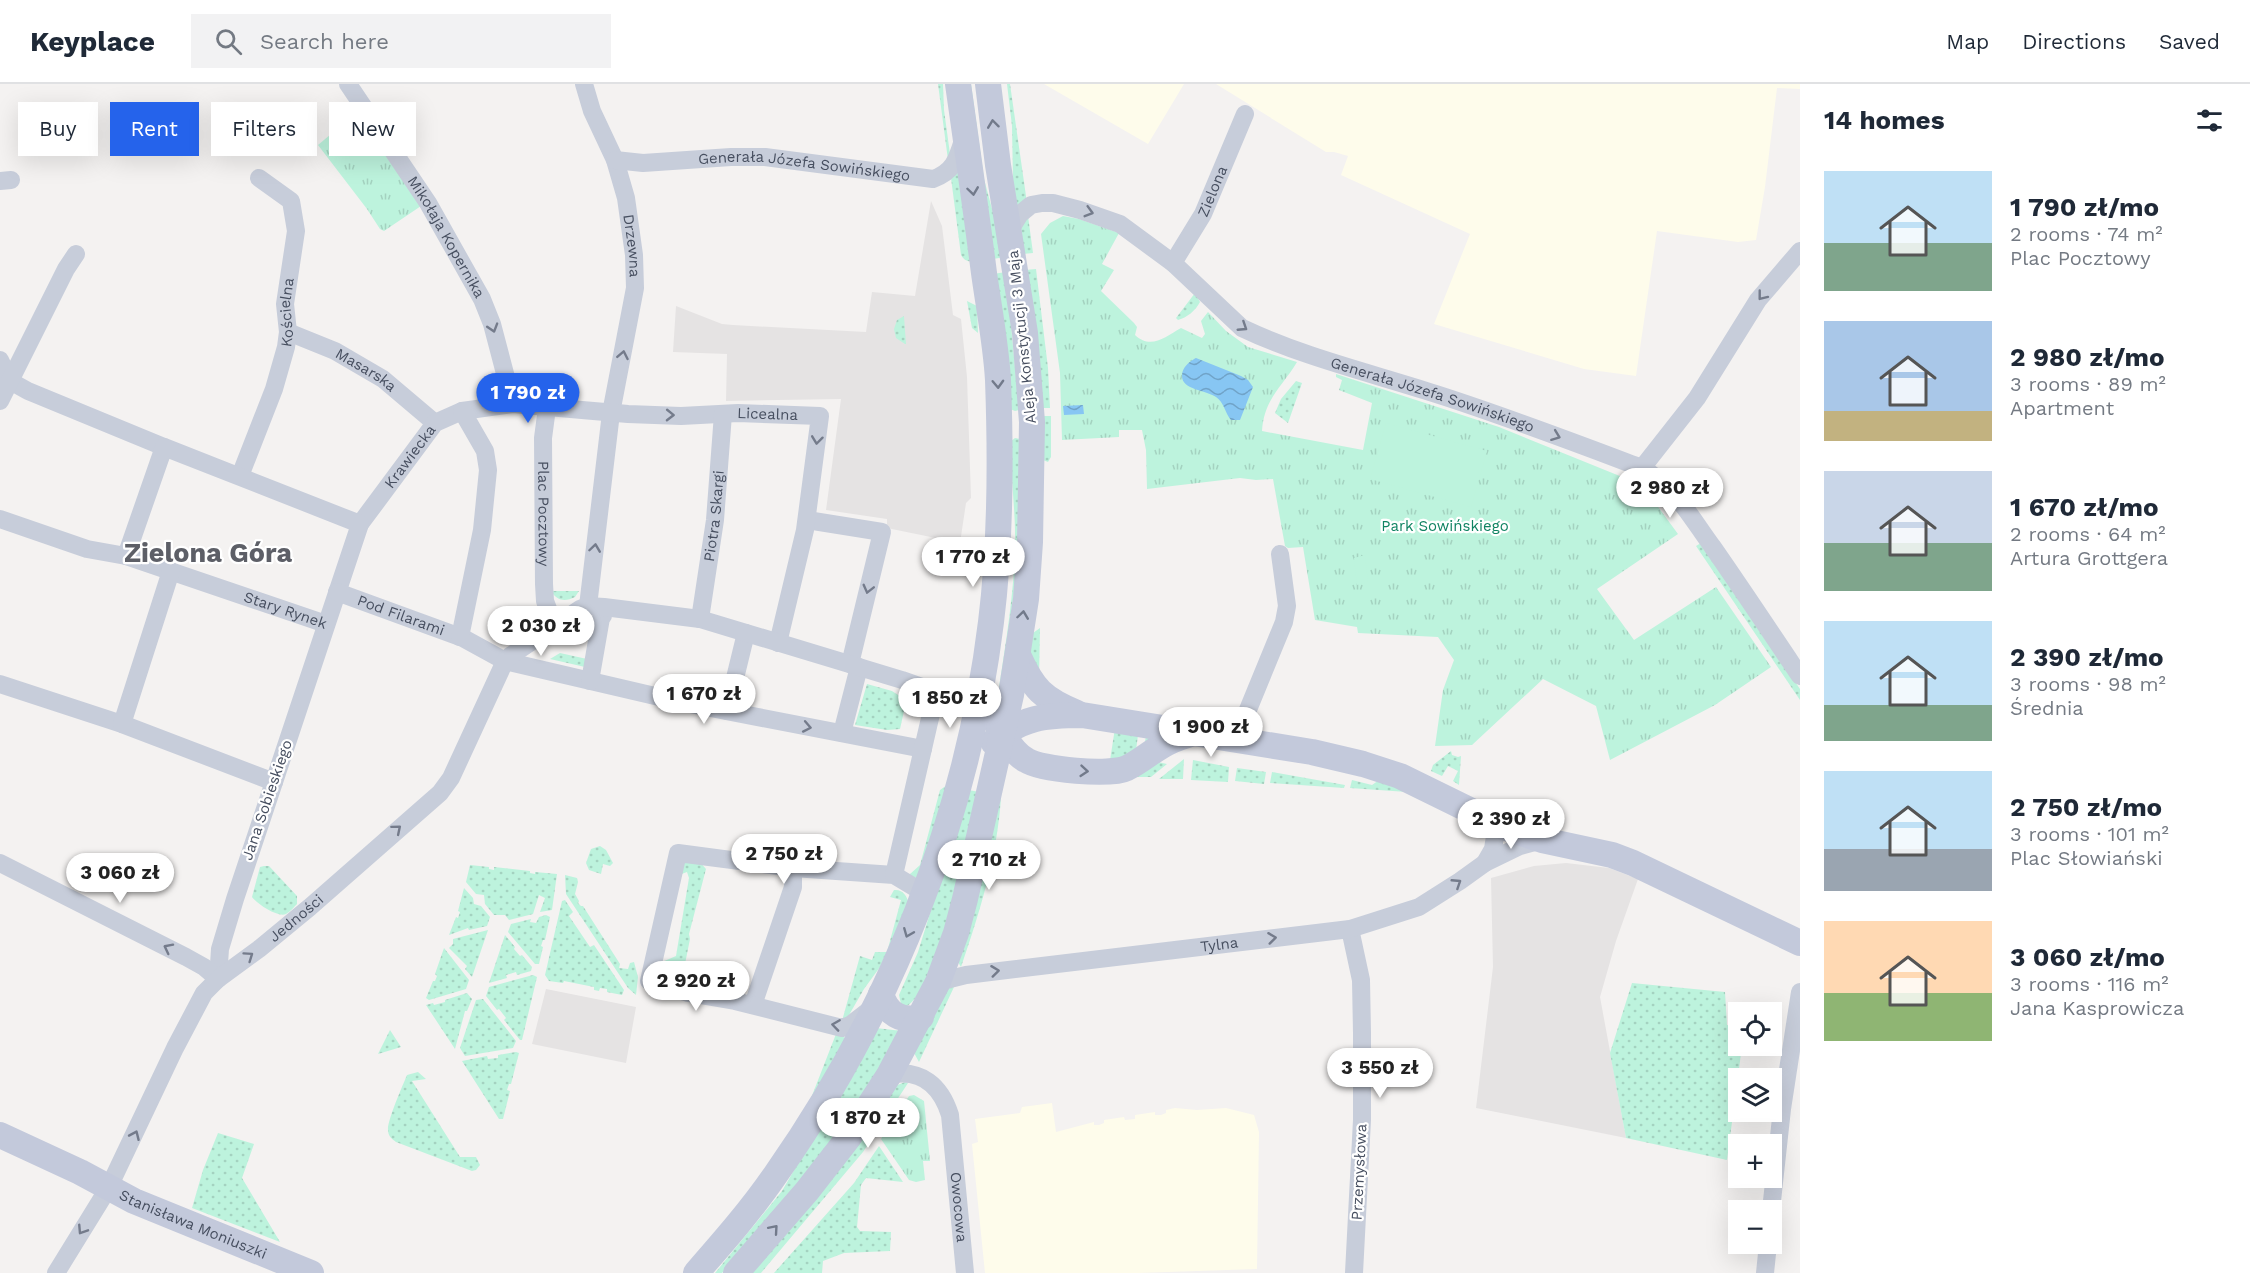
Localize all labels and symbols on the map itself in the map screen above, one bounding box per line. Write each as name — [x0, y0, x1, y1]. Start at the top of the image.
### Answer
one-way arrow — [988, 120, 1000, 129]
street label: Generała Józefa Sowińskiego — [697, 148, 911, 185]
street label: Zielona — [1194, 163, 1231, 220]
street label: Mikołaja Kopernika — [404, 173, 489, 302]
one-way arrow — [967, 186, 979, 195]
one-way arrow — [1083, 205, 1093, 217]
street label: Drzewna — [619, 213, 644, 278]
street label: Aleja Konstytucji 3 Maja — [1004, 249, 1040, 425]
street label: Kościelna — [276, 276, 298, 348]
one-way arrow — [1759, 289, 1770, 300]
one-way arrow — [1237, 320, 1248, 331]
one-way arrow — [485, 322, 498, 333]
street label: Masarska — [332, 344, 401, 396]
one-way arrow — [616, 351, 629, 361]
street label: Generała Józefa Sowińskiego — [1328, 353, 1537, 436]
pin: 1 790 zł — [466, 373, 590, 424]
one-way arrow — [991, 380, 1004, 389]
street label: Licealna — [737, 404, 799, 424]
one-way arrow — [666, 409, 675, 422]
street label: Krawiecka — [381, 421, 440, 492]
one-way arrow — [1550, 428, 1561, 441]
one-way arrow — [811, 436, 824, 445]
street label: Plac Pocztowy — [534, 461, 553, 567]
pin: 2 980 zł — [1608, 468, 1732, 519]
street label: Piotra Skargi — [700, 470, 728, 563]
park label: Park Sowińskiego — [1381, 517, 1509, 535]
district label: Zielona Góra — [124, 537, 292, 569]
pin: 1 770 zł — [911, 537, 1035, 588]
one-way arrow — [588, 543, 600, 553]
one-way arrow — [862, 584, 875, 594]
street label: Stary Rynek — [241, 588, 330, 633]
street label: Pod Filarami — [355, 591, 447, 639]
pin: 2 030 zł — [479, 606, 603, 657]
one-way arrow — [1017, 610, 1029, 619]
pin: 1 670 zł — [642, 674, 766, 725]
pin: 1 850 zł — [888, 678, 1012, 729]
pin: 1 900 zł — [1149, 707, 1273, 758]
one-way arrow — [802, 720, 812, 733]
street label: Jana Sobieskiego — [238, 738, 296, 862]
one-way arrow — [1080, 764, 1089, 777]
pin: 2 390 zł — [1449, 799, 1573, 850]
one-way arrow — [390, 826, 401, 837]
pin: 2 750 zł — [722, 834, 846, 885]
pin: 2 710 zł — [927, 840, 1051, 891]
pin: 3 060 zł — [58, 853, 182, 904]
one-way arrow — [1450, 880, 1461, 891]
street label: Jedności — [265, 890, 327, 946]
one-way arrow — [903, 927, 915, 938]
one-way arrow — [1268, 932, 1277, 945]
street label: Tylna — [1199, 933, 1240, 956]
one-way arrow — [164, 944, 175, 955]
one-way arrow — [242, 952, 253, 963]
pin: 2 920 zł — [634, 961, 758, 1012]
one-way arrow — [991, 965, 1000, 978]
one-way arrow — [832, 1019, 841, 1032]
pin: 3 550 zł — [1318, 1048, 1442, 1099]
pin: 1 870 zł — [806, 1098, 930, 1149]
street label: Przemysłowa — [1347, 1123, 1371, 1221]
one-way arrow — [128, 1130, 140, 1141]
street label: Owocowa — [946, 1171, 971, 1244]
street label: Stanisława Moniuszki — [116, 1186, 269, 1263]
one-way arrow — [78, 1224, 90, 1234]
one-way arrow — [767, 1225, 778, 1236]

